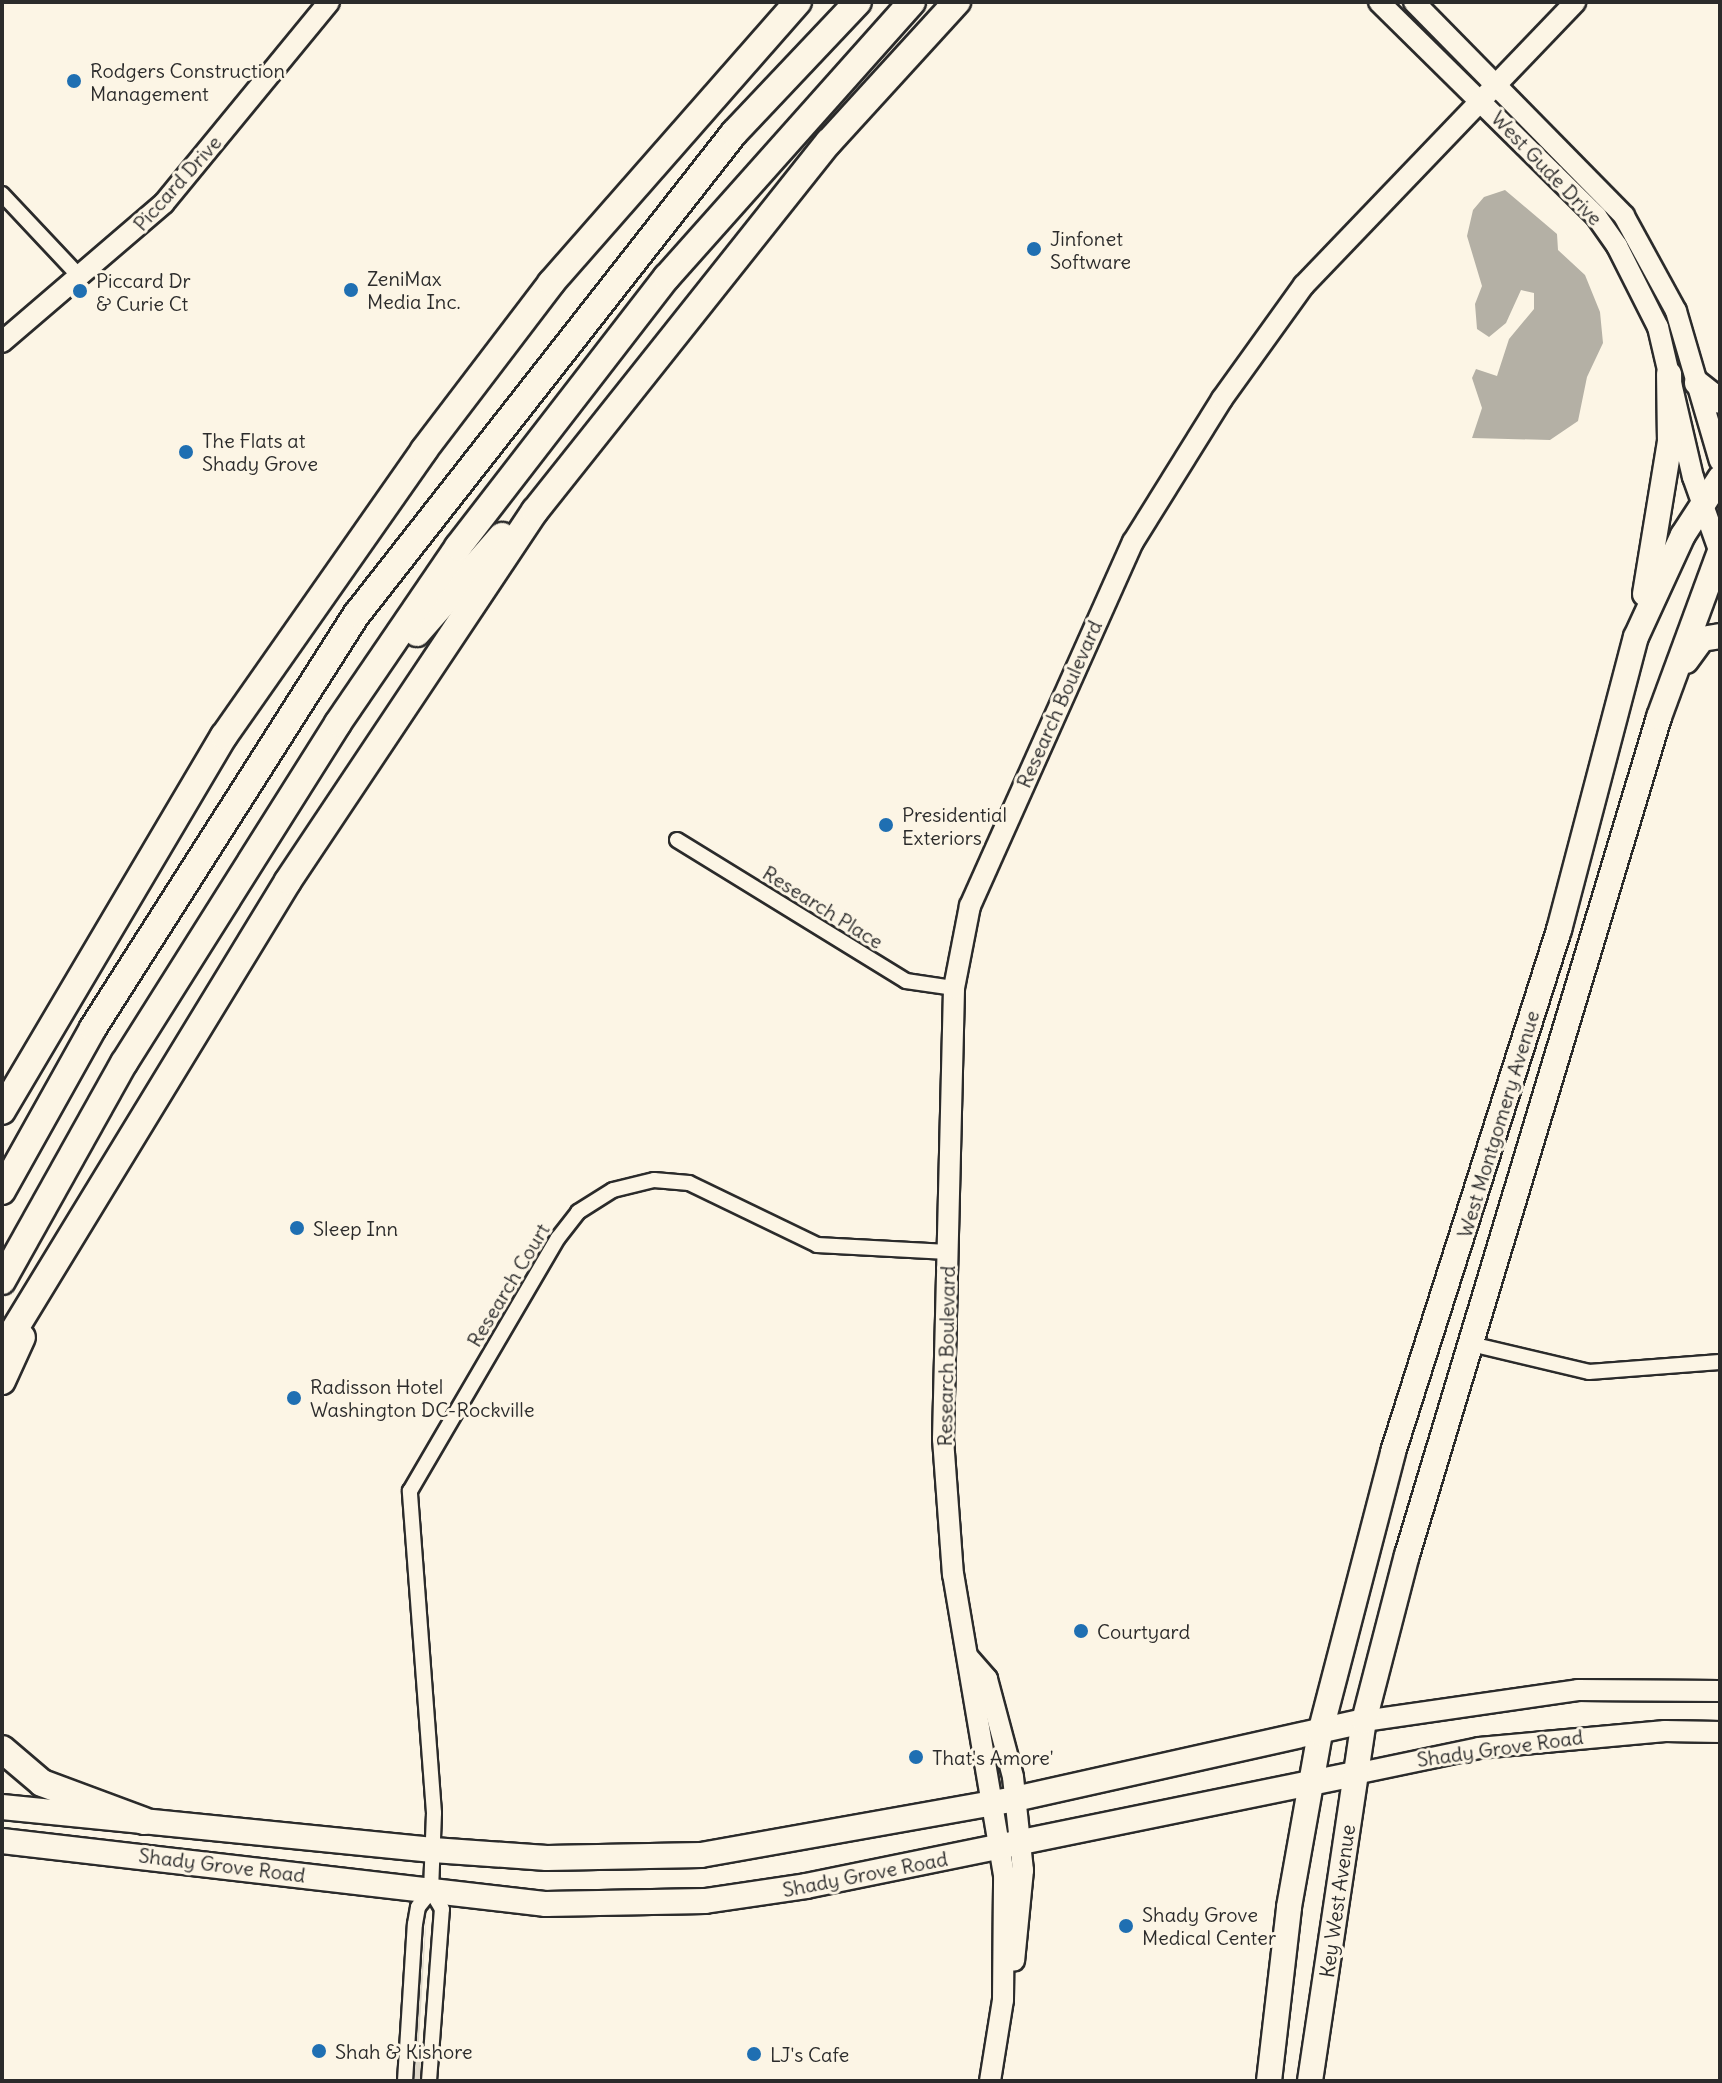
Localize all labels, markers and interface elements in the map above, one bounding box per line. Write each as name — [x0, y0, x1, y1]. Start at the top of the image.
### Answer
place label: Rodgers Construction Management — [90, 58, 285, 105]
marker: Rodgers Construction Management — [65, 72, 83, 90]
street label: West Gude Drive — [1486, 106, 1608, 230]
street label: Piccard Drive — [128, 130, 226, 236]
place label: Jinfonet Software — [1050, 226, 1131, 273]
marker: Jinfonet Software — [1025, 240, 1043, 258]
place label: ZeniMax Media Inc. — [367, 266, 461, 313]
place label: Piccard Dr & Curie Ct — [96, 268, 191, 315]
marker: ZeniMax Media Inc. — [342, 281, 360, 299]
marker: Piccard Dr & Curie Ct — [71, 282, 89, 300]
place label: The Flats at Shady Grove — [202, 428, 318, 475]
marker: The Flats at Shady Grove — [177, 443, 195, 461]
street label: Research Boulevard — [1011, 617, 1107, 791]
place label: Presidential Exteriors — [902, 802, 1007, 849]
marker: Presidential Exteriors — [877, 816, 895, 834]
street label: Research Place — [758, 860, 888, 954]
street label: West Montgomery Avenue — [1452, 1008, 1544, 1240]
place label: Sleep Inn — [313, 1216, 398, 1240]
marker: Sleep Inn — [288, 1219, 306, 1237]
street label: Research Court — [462, 1219, 554, 1351]
street label: Research Boulevard — [932, 1265, 960, 1447]
place label: Radisson Hotel Washington DC-Rockville — [310, 1374, 534, 1421]
marker: Radisson Hotel Washington DC-Rockville — [285, 1389, 303, 1407]
place label: Courtyard — [1097, 1619, 1190, 1643]
marker: Courtyard — [1072, 1622, 1090, 1640]
street label: Shady Grove Road — [1415, 1724, 1585, 1772]
place label: That's Amore' — [932, 1745, 1054, 1769]
marker: That's Amore' — [907, 1748, 925, 1766]
street label: Key West Avenue — [1314, 1823, 1360, 1979]
street label: Shady Grove Road — [137, 1843, 307, 1887]
street label: Shady Grove Road — [780, 1846, 950, 1902]
place label: Shady Grove Medical Center — [1142, 1902, 1276, 1949]
marker: Shady Grove Medical Center — [1117, 1917, 1135, 1935]
place label: Shah & Kishore — [335, 2039, 472, 2063]
marker: Shah & Kishore — [310, 2042, 328, 2060]
place label: LJ's Cafe — [770, 2042, 849, 2066]
marker: LJ's Cafe — [745, 2045, 763, 2063]

